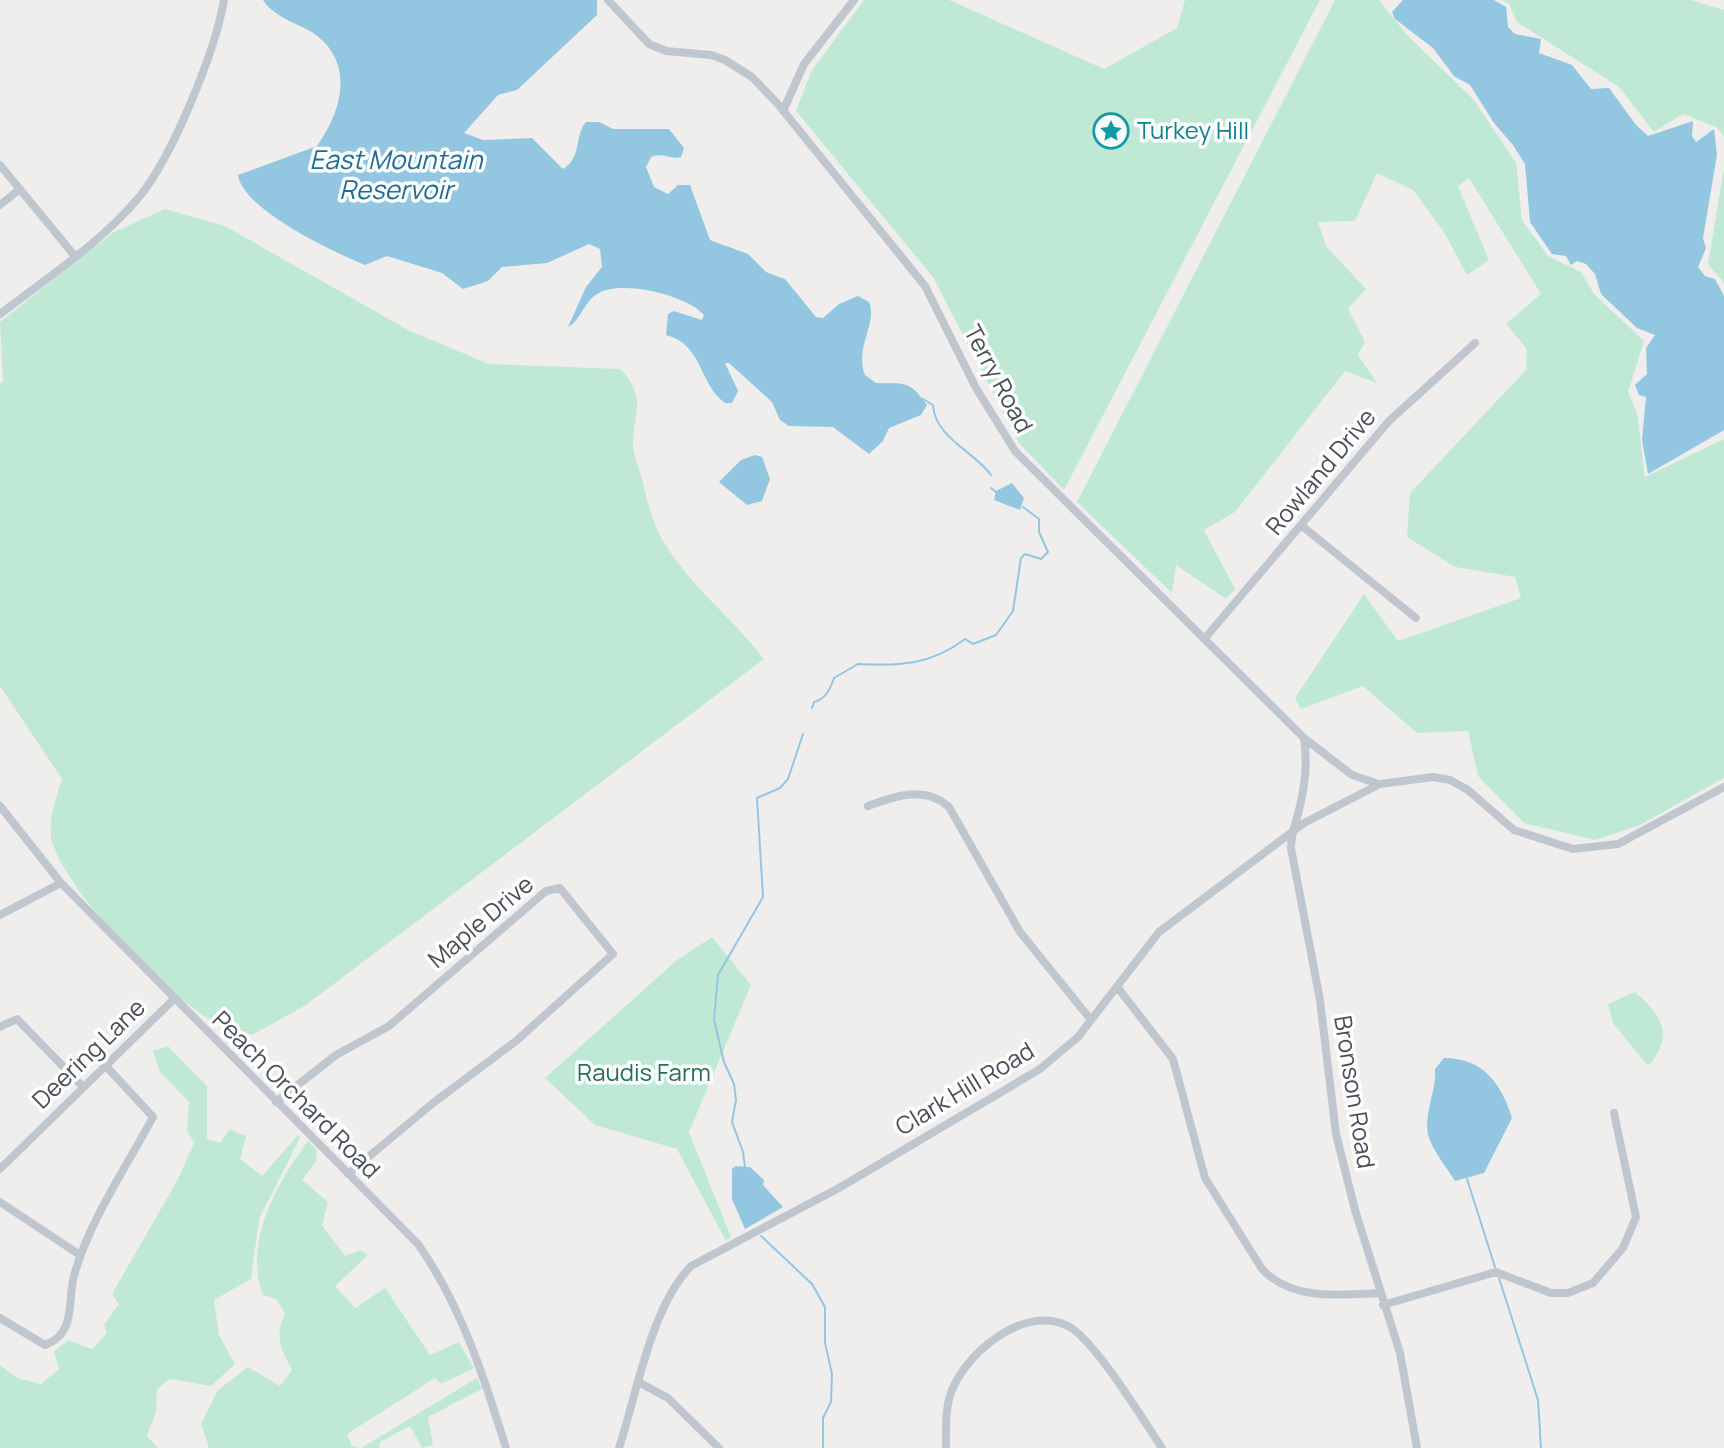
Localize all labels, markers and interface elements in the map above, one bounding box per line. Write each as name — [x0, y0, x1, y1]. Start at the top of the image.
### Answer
place icon: Turkey Hill — [1092, 112, 1130, 150]
place label: Turkey Hill — [1137, 113, 1249, 146]
water label: East Mountain Reservoir — [309, 141, 484, 207]
street label: Terry Road — [957, 318, 1042, 438]
street label: Rowland Drive — [1257, 401, 1382, 541]
street label: Maple Drive — [420, 867, 540, 975]
street label: Deering Lane — [24, 991, 152, 1115]
street label: Peach Orchard Road — [206, 1003, 388, 1185]
street label: Bronson Road — [1327, 1013, 1384, 1171]
street label: Clark Hill Road — [889, 1033, 1040, 1142]
park label: Raudis Farm — [577, 1055, 711, 1088]

